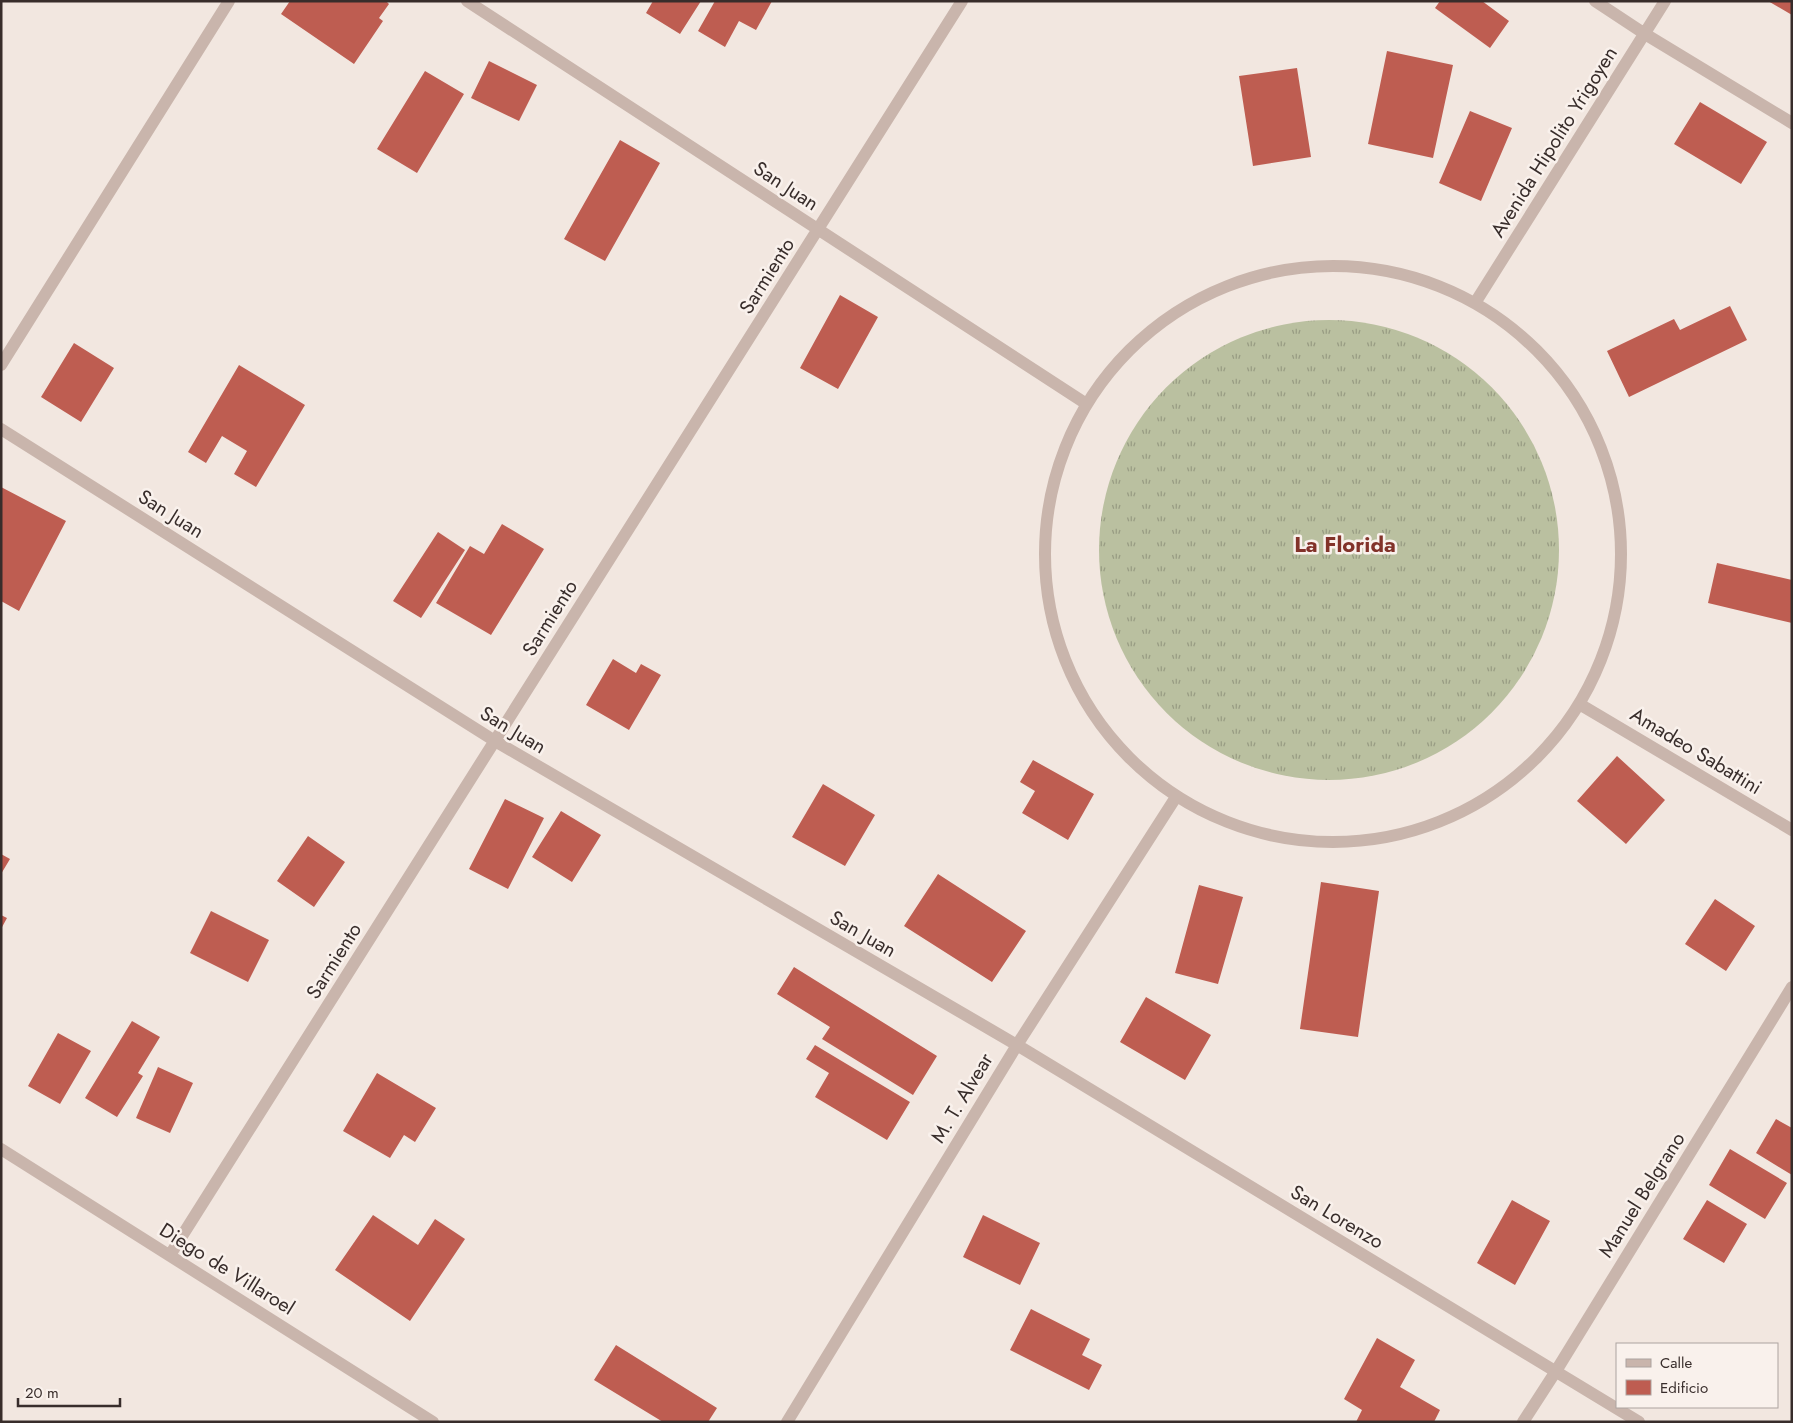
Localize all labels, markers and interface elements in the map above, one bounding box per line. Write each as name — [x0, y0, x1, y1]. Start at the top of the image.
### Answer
street label: Avenida Hipolito Yrigoyen — [1483, 41, 1625, 243]
street label: San Juan — [748, 154, 824, 218]
street label: Sarmiento — [732, 232, 802, 320]
street label: San Juan — [133, 482, 209, 546]
district label: La Florida — [1294, 528, 1396, 560]
street label: Sarmiento — [515, 574, 585, 662]
street label: San Juan — [474, 699, 552, 761]
street label: Amadeo Sabattini — [1625, 700, 1767, 802]
street label: San Juan — [824, 903, 902, 965]
street label: Sarmiento — [299, 917, 369, 1005]
street label: M. T. Alvear — [924, 1047, 1000, 1149]
street label: Manuel Belgrano — [1592, 1127, 1692, 1263]
street label: San Lorenzo — [1285, 1178, 1389, 1256]
street label: Diego de Villaroel — [154, 1216, 300, 1322]
legend — [1616, 1343, 1778, 1408]
text: Calle — [1660, 1352, 1692, 1374]
scale bar — [18, 1376, 120, 1408]
text: Edificio — [1660, 1377, 1708, 1399]
text: 20 m — [25, 1382, 59, 1404]

